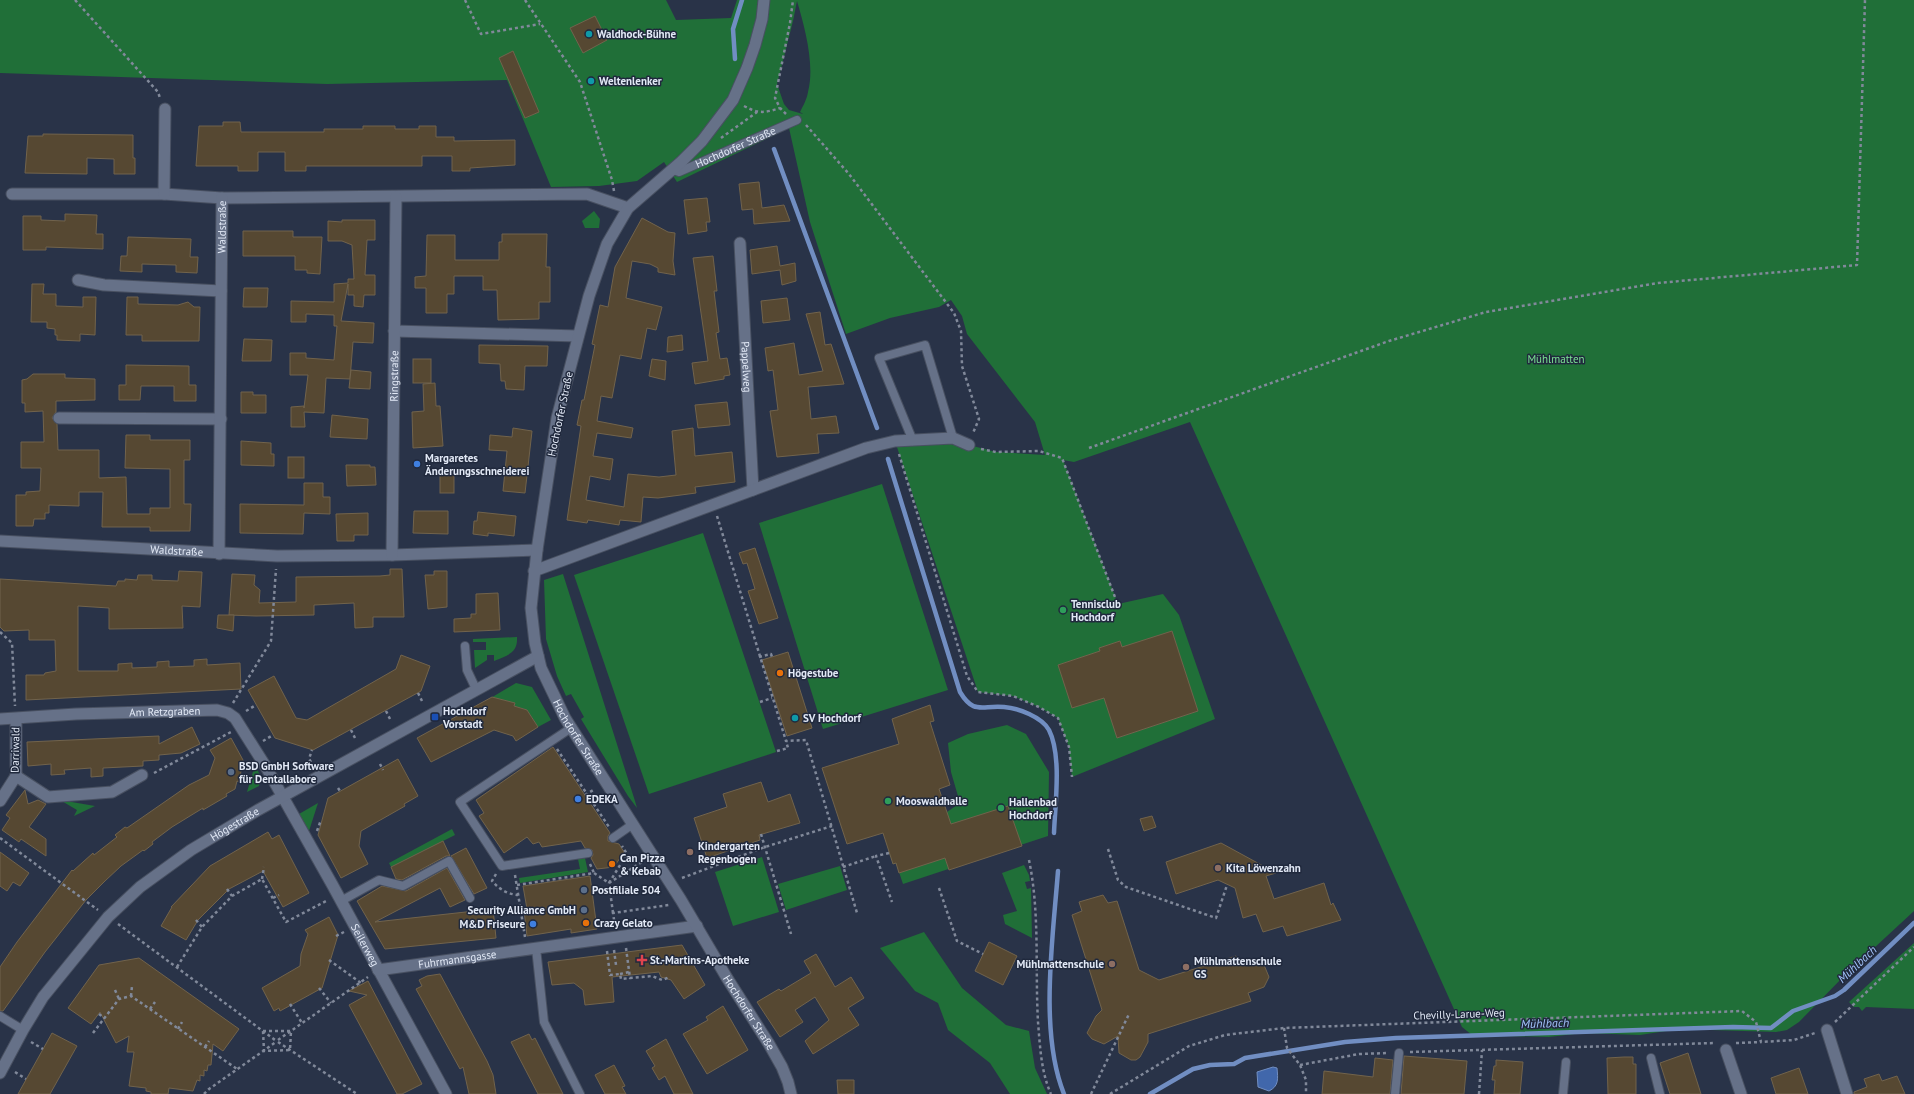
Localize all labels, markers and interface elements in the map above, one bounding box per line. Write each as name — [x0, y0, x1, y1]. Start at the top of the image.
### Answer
place label: Waldhock-Bühne — [597, 27, 677, 41]
marker: Waldhock-Bühne — [584, 29, 594, 39]
place label: Weltenlenker — [599, 74, 662, 88]
marker: Weltenlenker — [586, 76, 596, 86]
street label: Hochdorfer Straße — [693, 123, 778, 171]
street label: Waldstraße — [215, 200, 229, 254]
street label: Pappelweg — [738, 341, 755, 393]
street label: Ringstraße — [387, 350, 401, 402]
park label: Mühlmatten — [1527, 352, 1585, 366]
street label: Hochdorfer Straße — [544, 370, 576, 458]
place label: Margaretes Änderungsschneiderei — [425, 451, 529, 478]
marker: Margaretes Änderungsschneiderei — [412, 459, 422, 469]
street label: Waldstraße — [150, 542, 204, 559]
place label: Tennisclub Hochdorf — [1071, 597, 1121, 624]
marker: Tennisclub Hochdorf — [1058, 605, 1068, 615]
place label: Högestube — [788, 666, 839, 680]
marker: Högestube — [775, 668, 785, 678]
street label: Hochdorfer Straße — [550, 697, 607, 778]
street label: Am Retzgraben — [129, 703, 201, 719]
place label: Hochdorf Vorstadt — [442, 704, 488, 731]
place label: SV Hochdorf — [803, 711, 862, 725]
marker: Hochdorf Vorstadt — [430, 712, 440, 722]
marker: SV Hochdorf — [790, 713, 800, 723]
street label: Darriwald — [8, 727, 22, 773]
place label: BSD GmbH Software für Dentallabore — [239, 759, 334, 786]
marker: BSD GmbH Software für Dentallabore — [226, 767, 236, 777]
place label: EDEKA — [586, 792, 618, 806]
marker: EDEKA — [573, 794, 583, 804]
place label: Mooswaldhalle — [896, 794, 968, 808]
place label: Hallenbad Hochdorf — [1009, 795, 1057, 822]
marker: Mooswaldhalle — [883, 796, 893, 806]
marker: Hallenbad Hochdorf — [996, 803, 1006, 813]
street label: Högestraße — [208, 804, 262, 844]
place label: Kindergarten Regenbogen — [698, 839, 760, 866]
marker: Kindergarten Regenbogen — [685, 847, 695, 857]
place label: Can Pizza & Kebab — [620, 851, 665, 878]
marker: Can Pizza & Kebab — [607, 859, 617, 869]
place label: Kita Löwenzahn — [1226, 861, 1301, 875]
marker: Kita Löwenzahn — [1213, 863, 1223, 873]
place label: Postfiliale 504 — [592, 883, 661, 897]
marker: Postfiliale 504 — [579, 885, 589, 895]
place label: Security Alliance GmbH — [467, 903, 576, 917]
marker: Security Alliance GmbH — [579, 905, 589, 915]
place label: Crazy Gelato — [594, 916, 653, 930]
place label: M&D Friseure — [459, 917, 525, 931]
marker: Crazy Gelato — [581, 918, 591, 928]
marker: M&D Friseure — [528, 919, 538, 929]
street label: Seilerweg — [348, 921, 382, 969]
water label: Mühlbach — [1834, 942, 1880, 986]
street label: Fuhrmannsgasse — [417, 947, 498, 971]
place label: St.-Martins-Apotheke — [650, 953, 750, 967]
place label: Mühlmattenschule GS — [1194, 954, 1282, 981]
marker: St.-Martins-Apotheke — [637, 955, 647, 965]
place label: Mühlmattenschule — [1016, 957, 1104, 971]
marker: Mühlmattenschule — [1107, 959, 1117, 969]
marker: Mühlmattenschule GS — [1181, 962, 1191, 972]
street label: Hochdorfer Straße — [720, 972, 778, 1053]
street label: Chevilly-Larue-Weg — [1413, 1005, 1505, 1023]
water label: Mühlbach — [1521, 1015, 1569, 1031]

